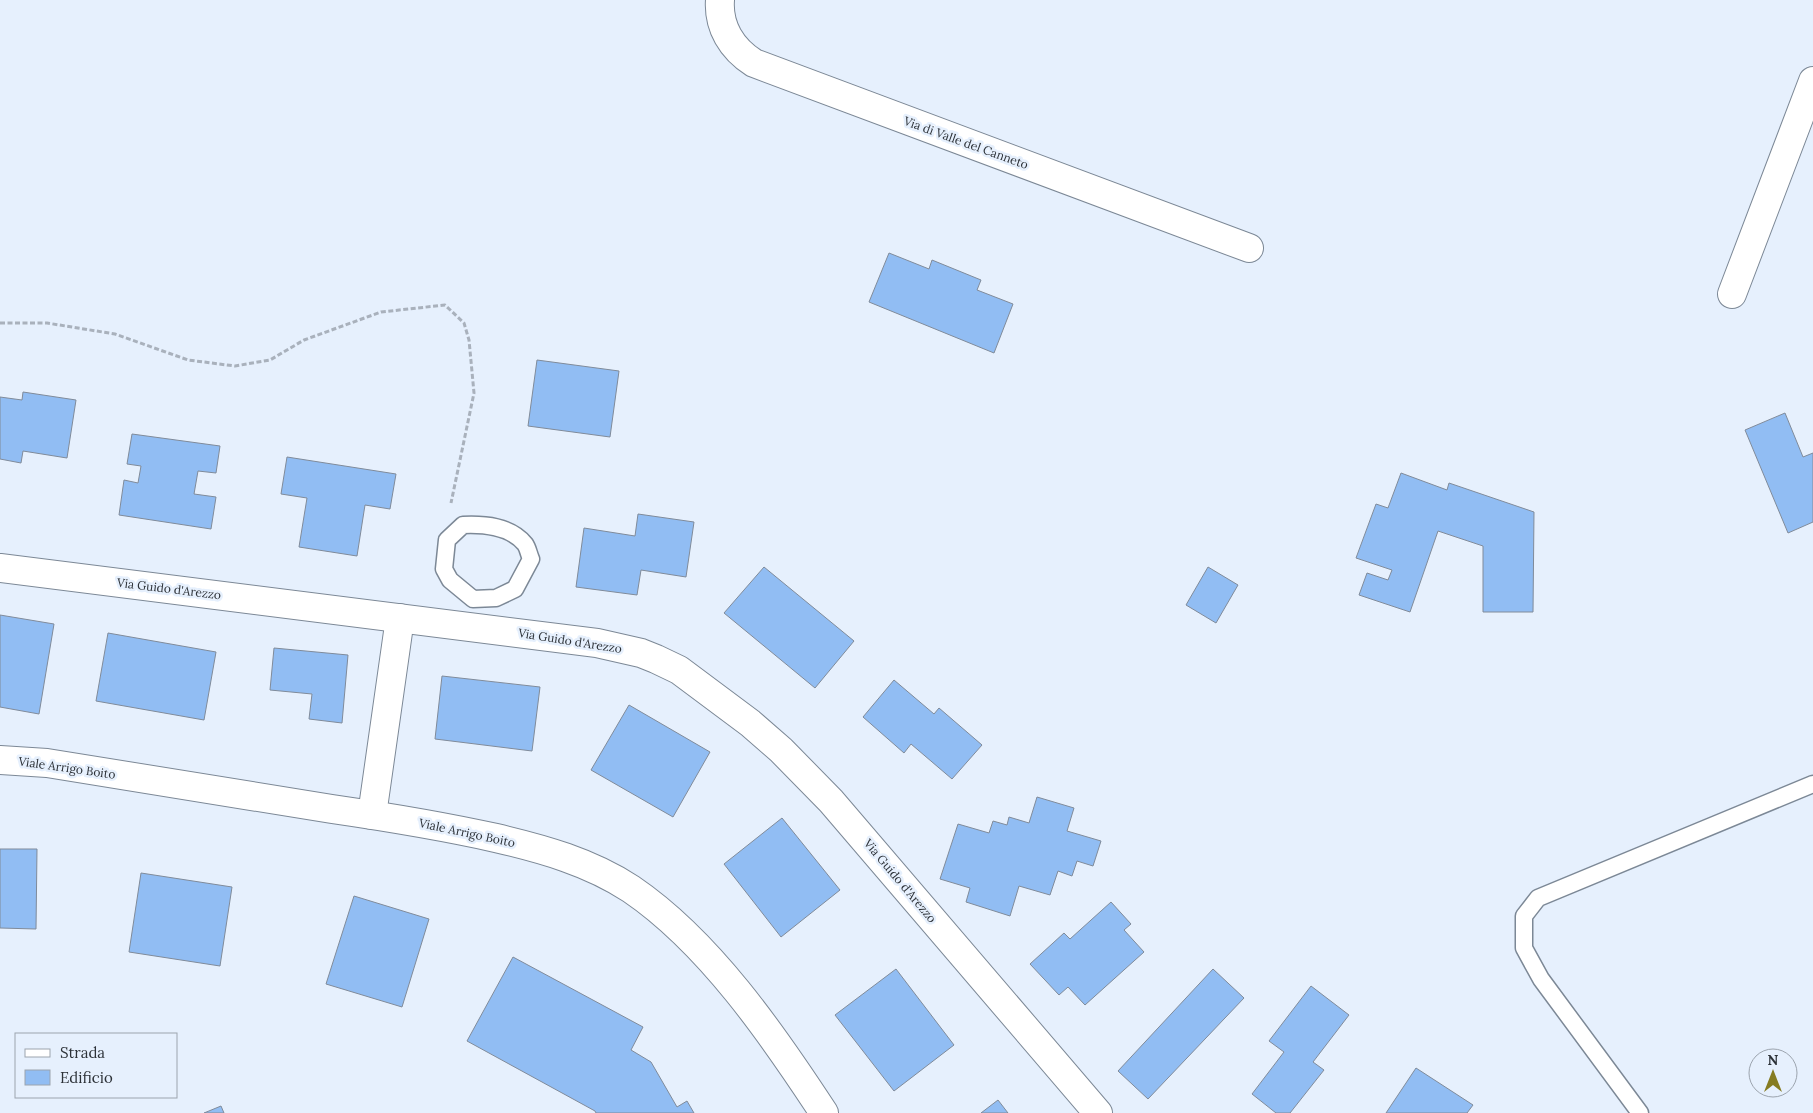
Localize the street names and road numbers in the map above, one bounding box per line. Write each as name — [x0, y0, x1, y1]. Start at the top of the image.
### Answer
street label: Via di Valle del Canneto — [901, 113, 1030, 172]
street label: Via Guido d'Arezzo — [115, 575, 222, 602]
street label: Via Guido d'Arezzo — [516, 625, 623, 656]
street label: Viale Arrigo Boito — [17, 753, 117, 782]
street label: Viale Arrigo Boito — [417, 815, 517, 850]
street label: Via Guido d'Arezzo — [860, 835, 940, 926]

